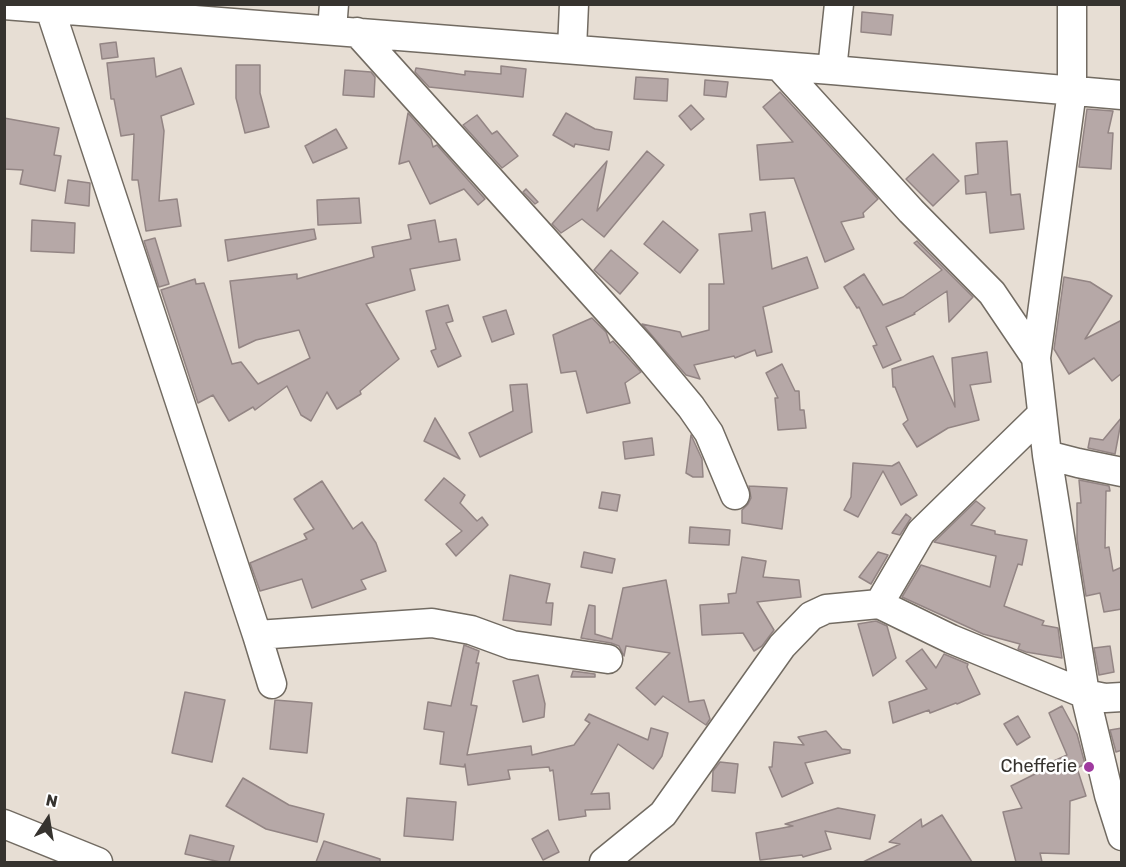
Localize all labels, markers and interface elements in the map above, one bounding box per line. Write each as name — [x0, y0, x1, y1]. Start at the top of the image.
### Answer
place label: Chefferie — [1000, 756, 1077, 778]
marker: Chefferie — [1082, 760, 1096, 774]
north arrow — [18, 789, 78, 849]
text: N — [44, 790, 59, 811]

